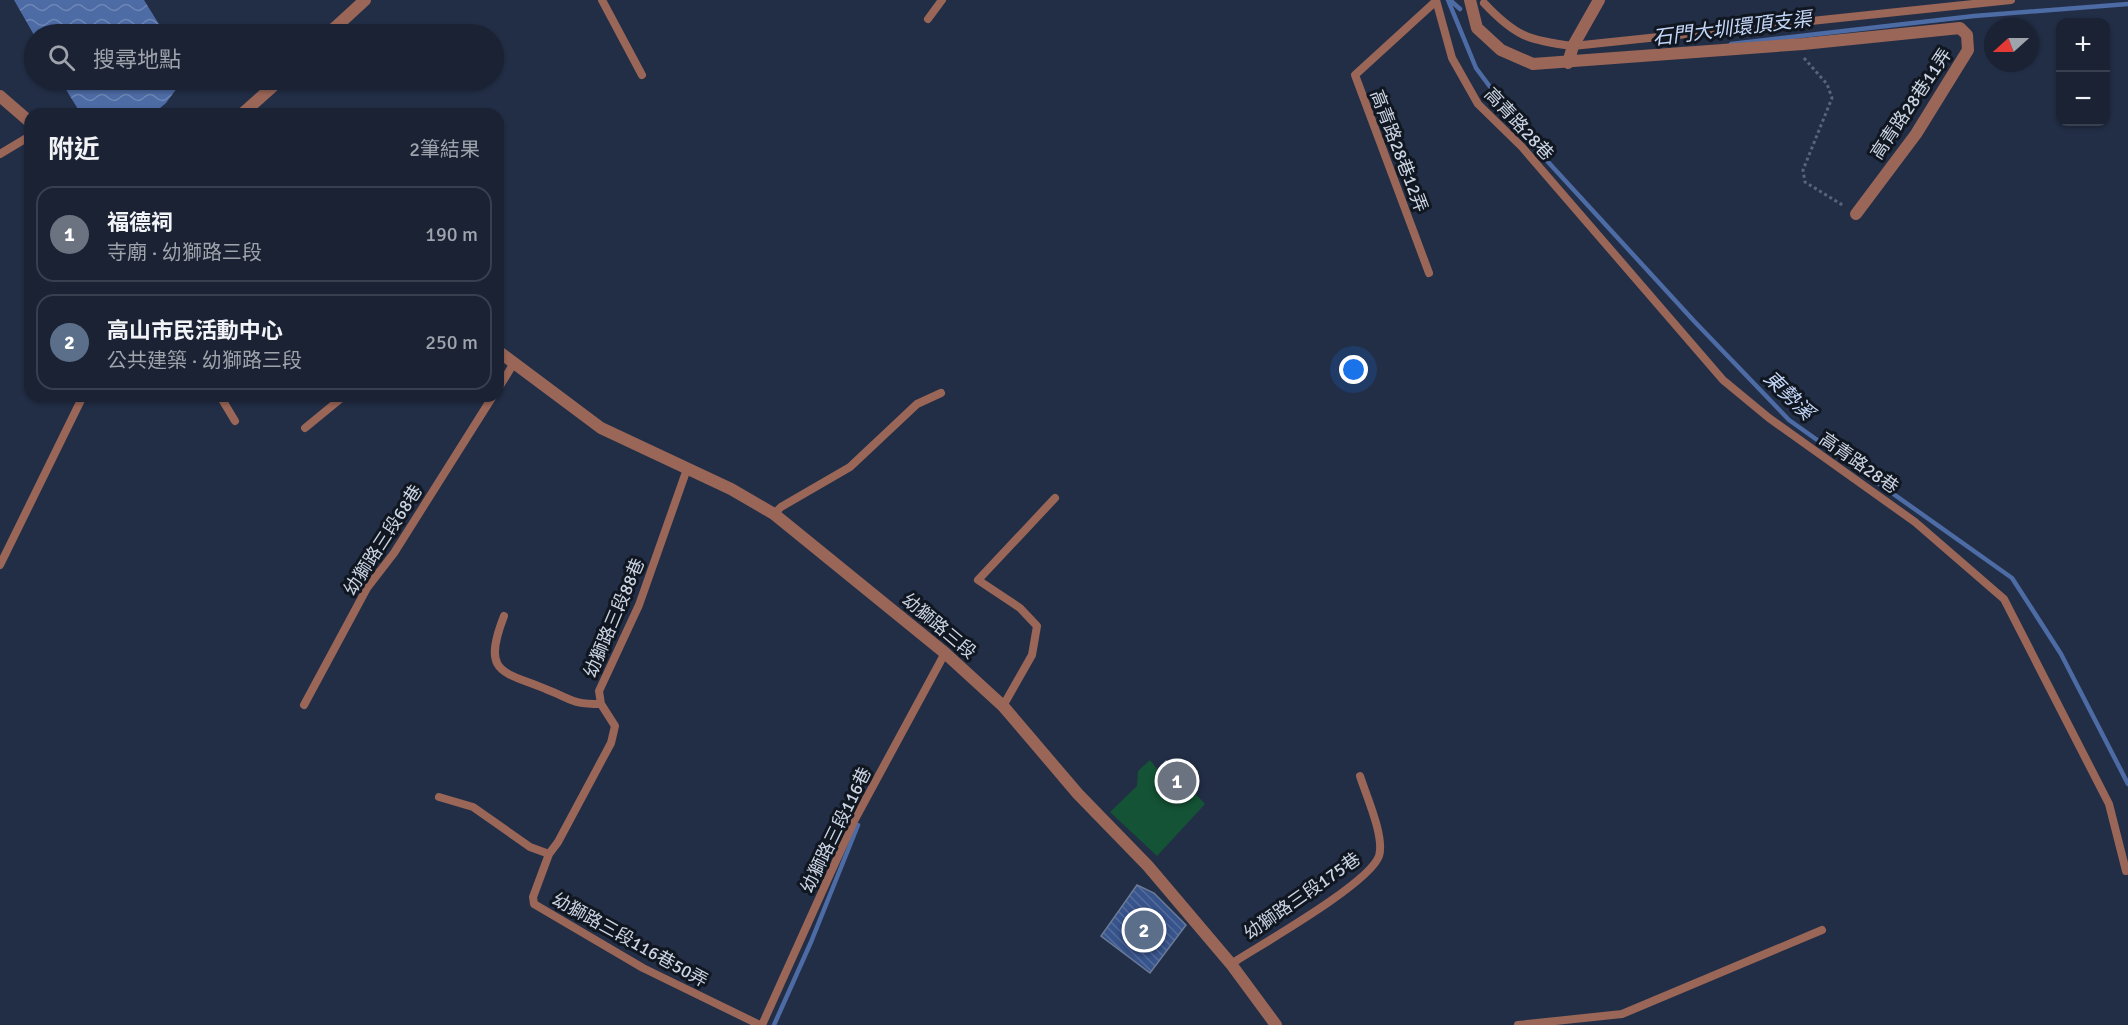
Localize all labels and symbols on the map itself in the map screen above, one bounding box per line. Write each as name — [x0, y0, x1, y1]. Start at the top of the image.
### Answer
water label: 石門大圳環頂支渠 — [1651, 6, 1816, 51]
north arrow — [1984, 18, 2038, 72]
street label: 高青路28巷11弄 — [1866, 44, 1956, 164]
street label: 高青路28巷 — [1480, 83, 1558, 165]
street label: 高青路28巷12弄 — [1366, 87, 1432, 215]
your location — [1339, 355, 1368, 384]
water label: 東勢溪 — [1758, 366, 1821, 427]
street label: 高青路28巷 — [1815, 428, 1903, 498]
street label: 幼獅路三段68巷 — [339, 481, 427, 599]
street label: 幼獅路三段88巷 — [579, 555, 649, 681]
street label: 幼獅路三段 — [897, 589, 981, 663]
pin: 1 — [1158, 758, 1196, 804]
street label: 幼獅路三段116巷 — [796, 764, 876, 896]
street label: 幼獅路三段175巷 — [1240, 848, 1364, 944]
street label: 幼獅路三段116巷50弄 — [548, 888, 712, 992]
pin: 2 — [1124, 908, 1164, 952]

